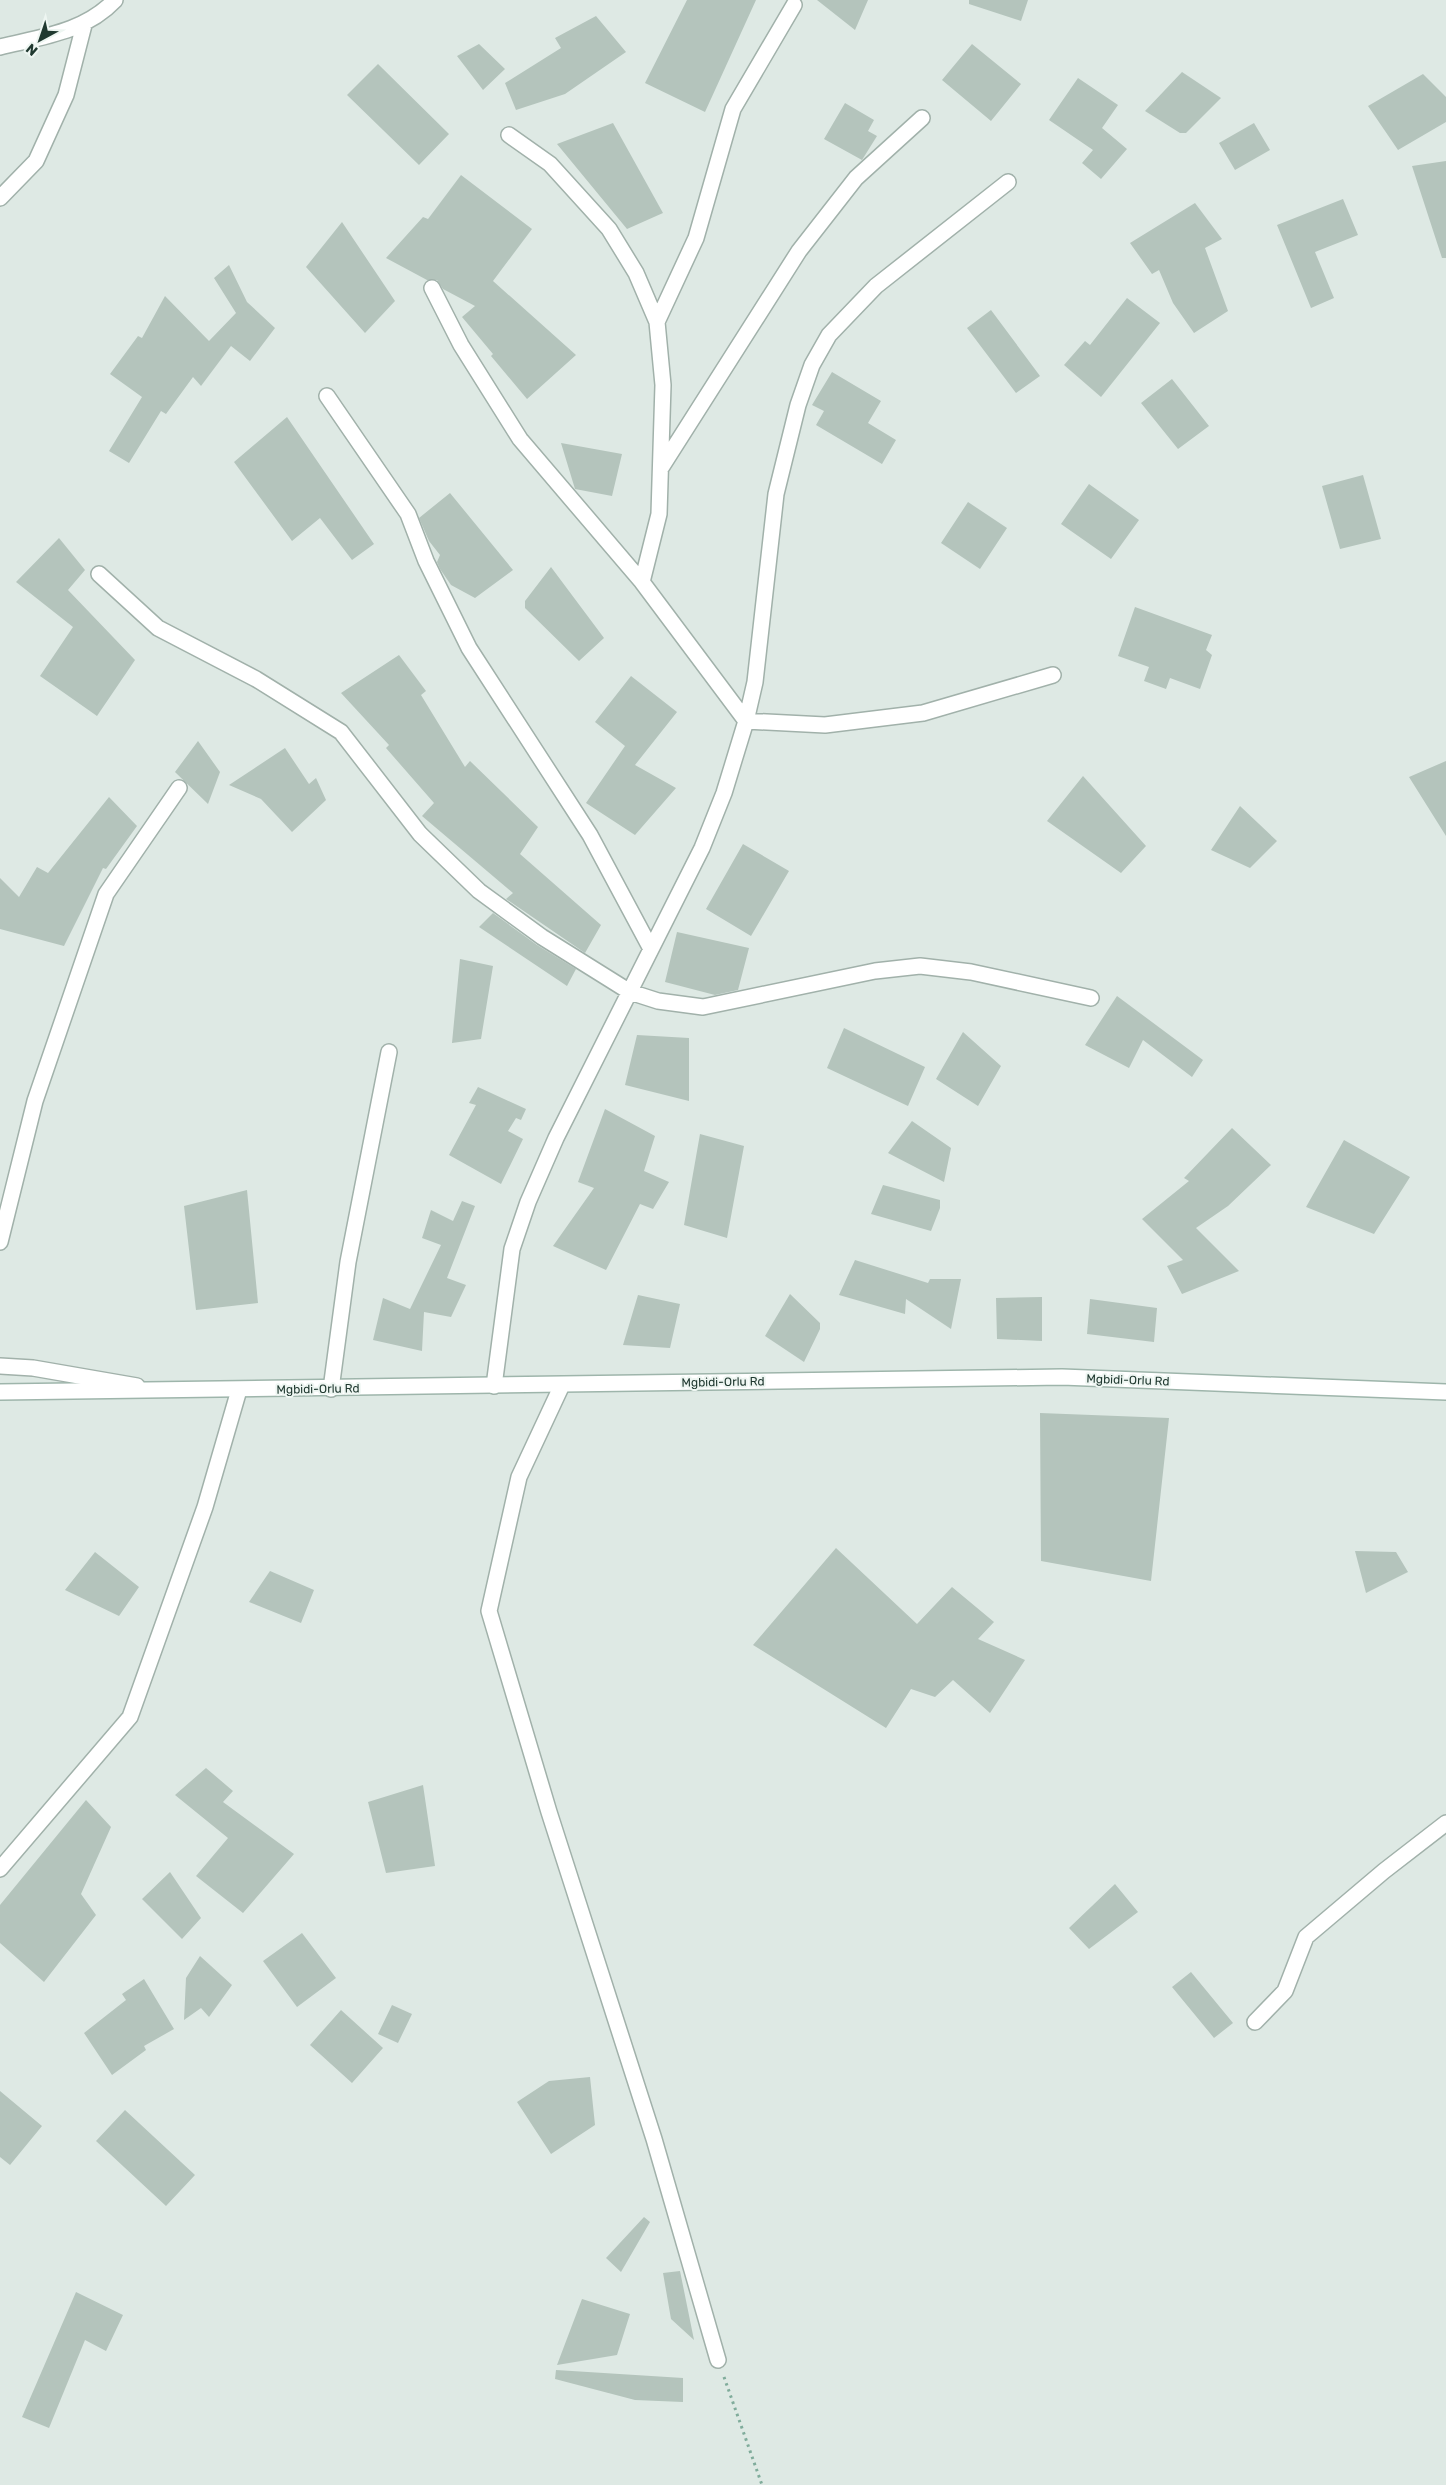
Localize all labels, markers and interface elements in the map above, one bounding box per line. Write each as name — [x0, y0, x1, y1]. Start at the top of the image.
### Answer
north arrow — [15, 15, 65, 65]
text: N — [23, 40, 41, 59]
street label: Mgbidi-Orlu Rd — [1086, 1372, 1170, 1388]
street label: Mgbidi-Orlu Rd — [681, 1374, 765, 1390]
street label: Mgbidi-Orlu Rd — [276, 1381, 360, 1397]

